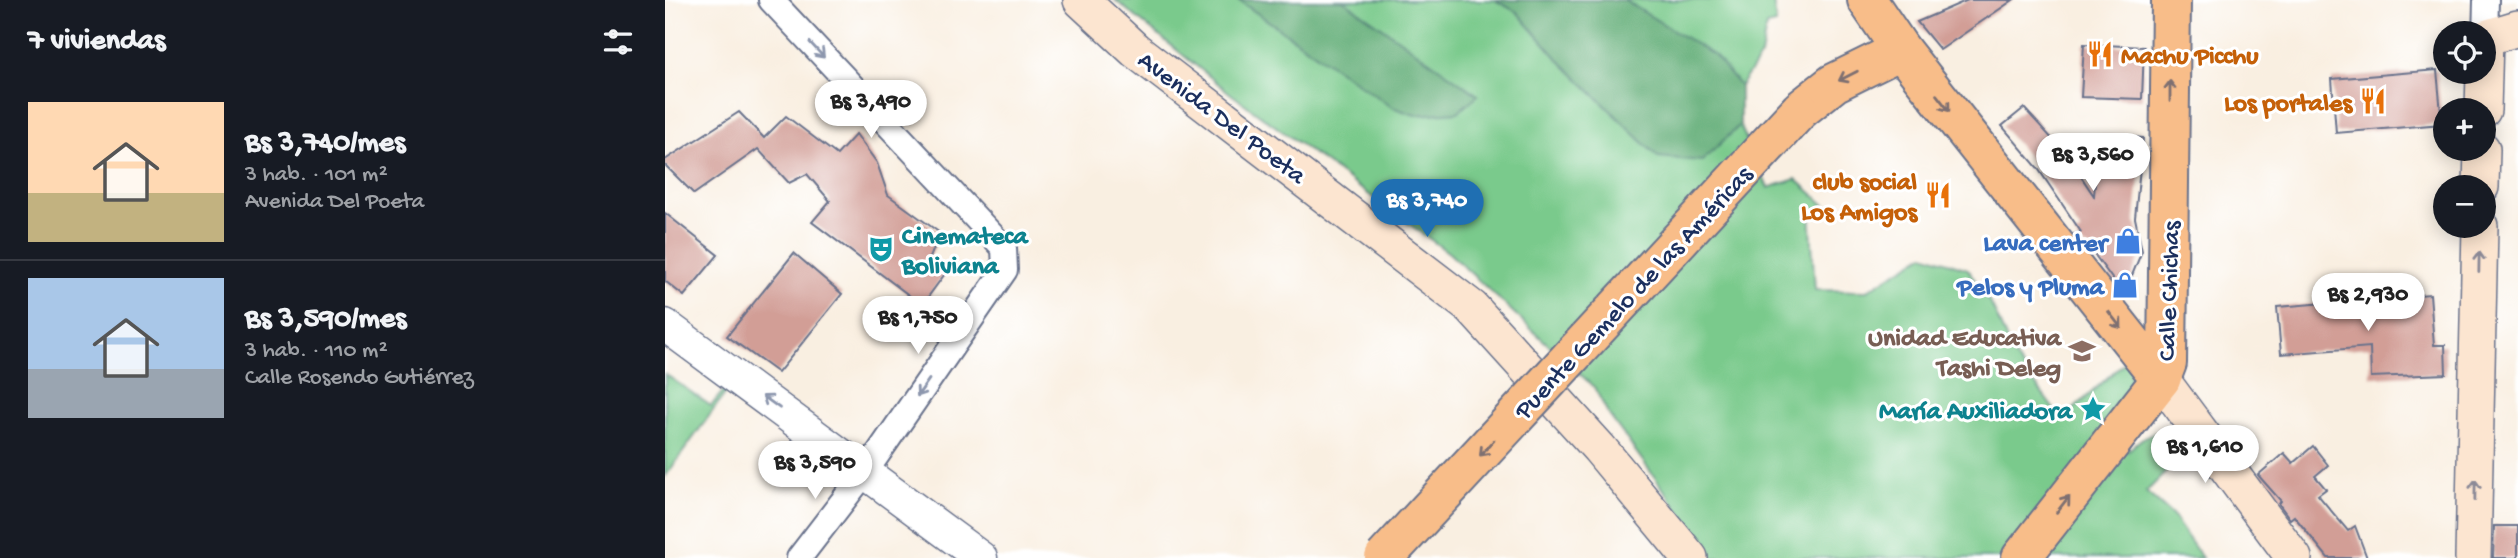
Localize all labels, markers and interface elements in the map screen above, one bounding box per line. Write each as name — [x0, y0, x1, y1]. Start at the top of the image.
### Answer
map controls — [2433, 21, 2496, 238]
button: locate — [2433, 21, 2496, 84]
icon: filters — [599, 23, 637, 61]
text: 7 viviendas — [28, 25, 165, 60]
restaurant icon: Machu Picchu — [2085, 39, 2115, 69]
one-way arrow — [809, 41, 826, 58]
place label: Machu Picchu — [2121, 43, 2259, 74]
street label: Avenida Del Poeta — [1130, 46, 1312, 194]
one-way arrow — [1838, 70, 1859, 84]
pin: Bs 3,490 — [799, 80, 943, 140]
one-way arrow — [2163, 80, 2177, 103]
restaurant icon: Los portales — [2358, 86, 2388, 116]
text: Bs 3,490 — [831, 89, 911, 116]
place label: Los portales — [2224, 90, 2353, 121]
one-way arrow — [1936, 94, 1951, 112]
button: + — [2433, 98, 2496, 161]
text: Bs 3,740/mes — [245, 127, 405, 162]
icon: home — [84, 130, 168, 214]
pin: Bs 3,560 — [2021, 134, 2165, 193]
text: Bs 3,560 — [2052, 142, 2134, 169]
street label: Puente Gemelo de las Américas — [1509, 160, 1762, 428]
text: 3 hab. · 101 m² — [245, 162, 388, 189]
place label: club social Los Amigos — [1801, 169, 1918, 230]
button: − — [2433, 175, 2496, 238]
pin: Bs 3,740 — [1355, 180, 1499, 239]
restaurant icon: club social Los Amigos — [1923, 180, 1953, 210]
text: Bs 3,740 — [1387, 188, 1467, 215]
text: Avenida Del Poeta — [245, 189, 424, 216]
street label: Calle Chichas — [2154, 219, 2189, 362]
place label: Cinemateca Boliviana — [901, 223, 1029, 284]
shop icon: Lava center — [2113, 226, 2143, 256]
place label: Lava center — [1983, 230, 2110, 261]
theatre icon: Cinemateca Boliviana — [866, 234, 896, 264]
one-way arrow — [2472, 251, 2486, 274]
shop icon: Pelos y Pluma — [2110, 270, 2140, 300]
place label: Pelos y Pluma — [1955, 274, 2106, 305]
pin: Bs 2,930 — [2296, 274, 2440, 333]
text: Bs 2,930 — [2328, 282, 2408, 309]
pin: Bs 1,750 — [846, 296, 990, 356]
text: Bs 3,590/mes — [245, 303, 406, 338]
text: Bs 1,750 — [878, 305, 958, 332]
icon: home — [84, 306, 168, 390]
one-way arrow — [2108, 310, 2123, 328]
place label: Unidad Educativa Tashi Deleg — [1868, 325, 2063, 386]
school or university icon: Unidad Educativa Tashi Deleg — [2067, 336, 2097, 366]
text: 3 hab. · 110 m² — [245, 338, 388, 365]
text: Calle Rosendo Gutiérrez — [245, 365, 474, 392]
one-way arrow — [916, 378, 930, 397]
place icon: María Auxiliadora — [2078, 394, 2108, 424]
one-way arrow — [762, 395, 781, 409]
place label: María Auxiliadora — [1879, 398, 2074, 429]
pin: Bs 1,610 — [2133, 426, 2277, 485]
text: Bs 1,610 — [2167, 434, 2243, 461]
one-way arrow — [1478, 439, 1495, 456]
pin: Bs 3,590 — [743, 442, 887, 501]
text: Bs 3,590 — [774, 450, 856, 477]
one-way arrow — [2468, 479, 2481, 502]
one-way arrow — [2056, 496, 2071, 514]

